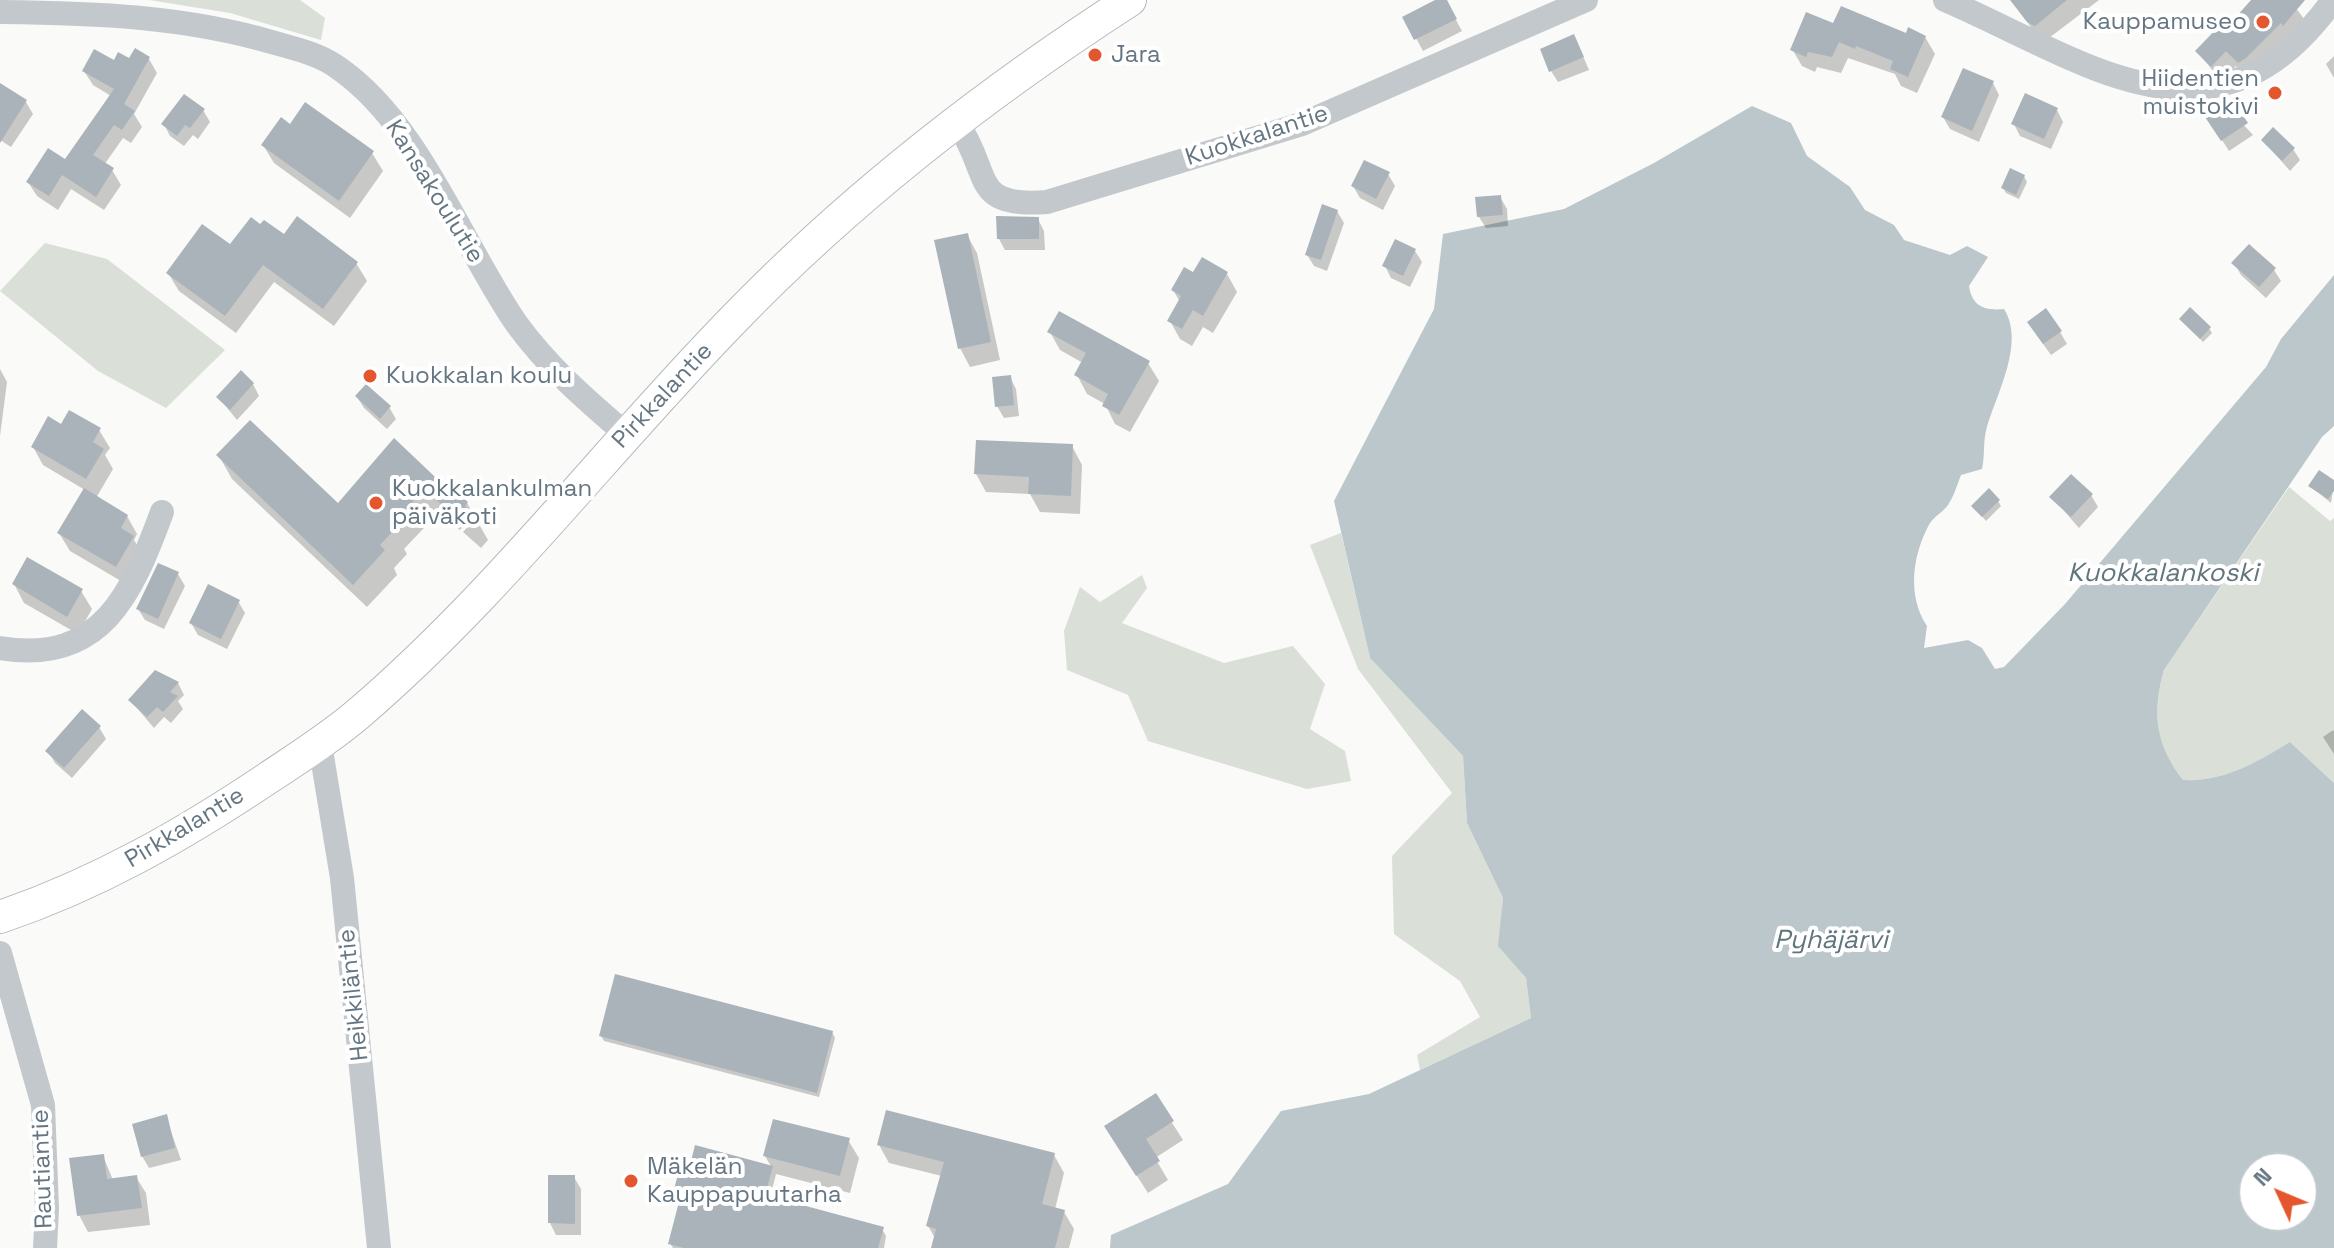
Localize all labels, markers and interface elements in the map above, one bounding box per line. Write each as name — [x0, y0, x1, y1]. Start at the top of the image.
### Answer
place label: Kauppamuseo — [2083, 8, 2247, 36]
marker: Kauppamuseo — [2254, 13, 2272, 31]
place label: Jara — [1111, 41, 1161, 69]
marker: Jara — [1086, 46, 1104, 64]
place label: Hiidentien muistokivi — [2142, 65, 2259, 121]
marker: Hiidentien muistokivi — [2266, 84, 2284, 102]
street label: Kuokkalantie — [1182, 99, 1332, 173]
street label: Kansakoulutie — [379, 115, 489, 269]
street label: Pirkkalantie — [607, 337, 719, 455]
place label: Kuokkalan koulu — [386, 362, 572, 390]
marker: Kuokkalan koulu — [361, 367, 379, 385]
place label: Kuokkalankulman päiväkoti — [392, 475, 592, 531]
marker: Kuokkalankulman päiväkoti — [367, 494, 385, 512]
water label: Kuokkalankoski — [2068, 558, 2258, 590]
street label: Pirkkalantie — [120, 781, 250, 875]
water label: Pyhäjärvi — [1774, 925, 1888, 957]
street label: Heikkiläntie — [333, 927, 375, 1063]
street label: Rautiantie — [27, 1109, 59, 1229]
north arrow — [2238, 1152, 2318, 1232]
place label: Mäkelän Kauppapuutarha — [647, 1153, 842, 1209]
text: N — [2247, 1162, 2277, 1192]
marker: Mäkelän Kauppapuutarha — [622, 1172, 640, 1190]

